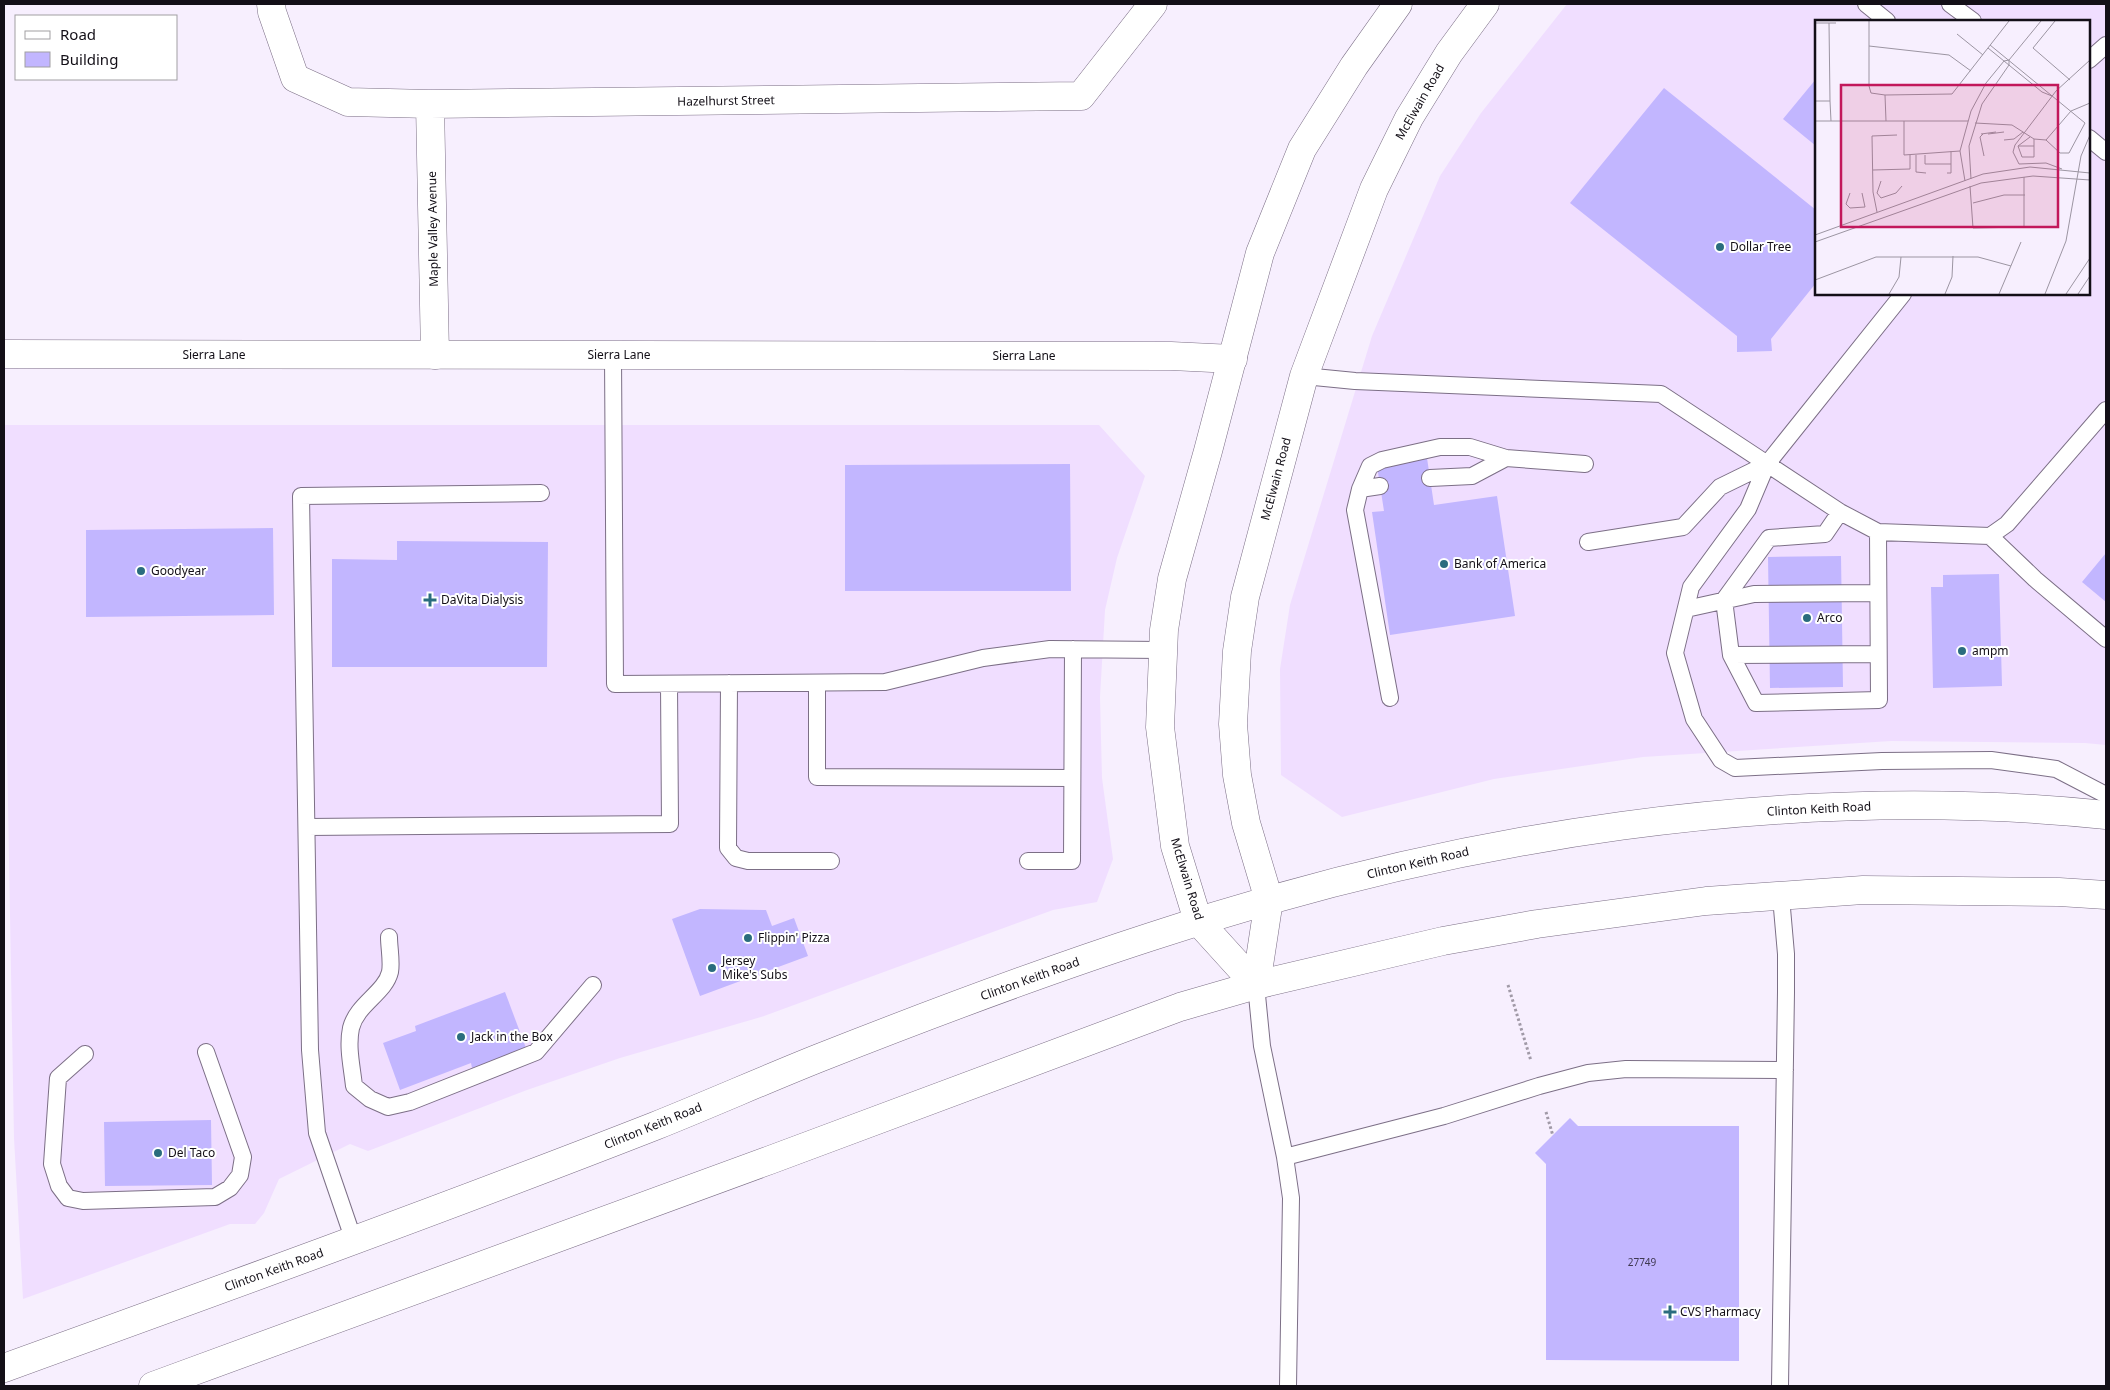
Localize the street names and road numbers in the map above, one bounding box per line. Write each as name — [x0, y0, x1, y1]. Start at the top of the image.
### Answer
street label: McElwain Road — [1391, 61, 1448, 143]
street label: Hazelhurst Street — [677, 91, 776, 110]
street label: Maple Valley Avenue — [423, 171, 442, 287]
street label: Sierra Lane — [182, 346, 246, 363]
street label: Sierra Lane — [587, 346, 651, 363]
street label: Sierra Lane — [992, 347, 1056, 364]
street label: McElwain Road — [1256, 436, 1295, 522]
street label: Clinton Keith Road — [1766, 797, 1872, 820]
street label: McElwain Road — [1167, 836, 1208, 922]
street label: Clinton Keith Road — [1365, 842, 1471, 883]
street label: Clinton Keith Road — [978, 953, 1082, 1004]
street label: Clinton Keith Road — [601, 1098, 704, 1153]
street label: Clinton Keith Road — [222, 1244, 326, 1295]

